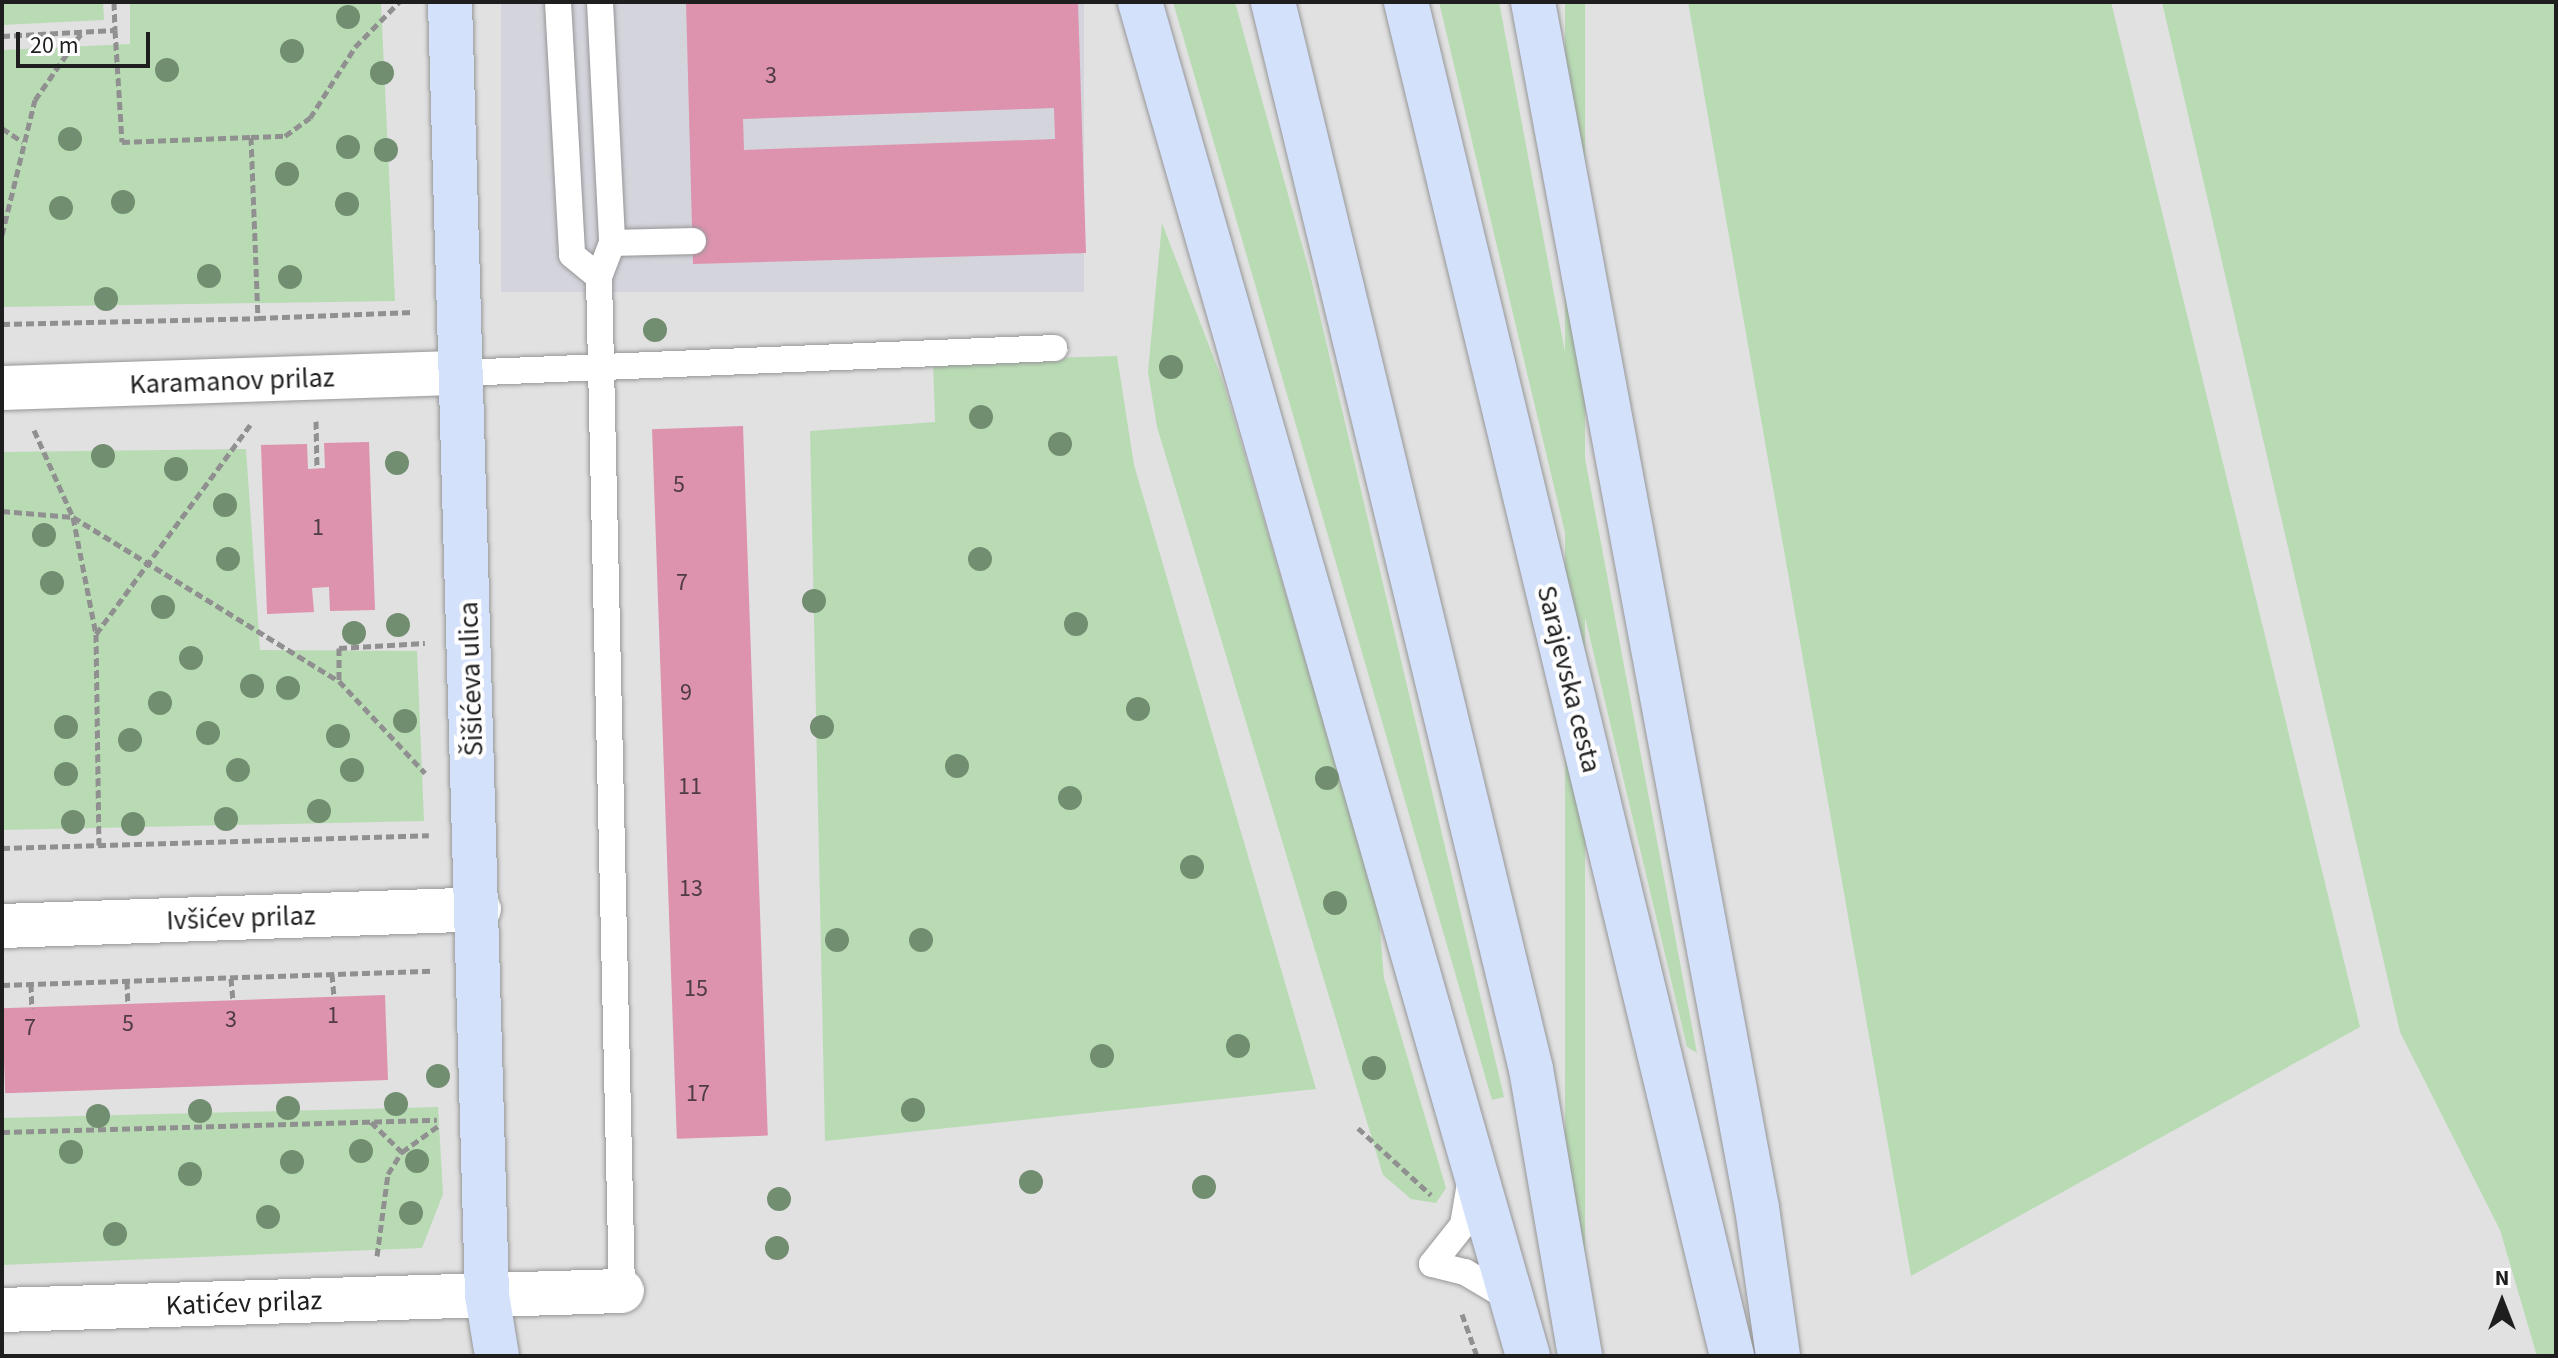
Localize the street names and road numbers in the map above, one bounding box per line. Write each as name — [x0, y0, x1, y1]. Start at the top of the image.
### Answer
street label: Karamanov prilaz — [129, 361, 335, 401]
street label: Sarajevska cesta — [1530, 582, 1608, 776]
street label: Šišićeva ulica — [452, 601, 490, 757]
street label: Ivšićev prilaz — [166, 899, 316, 937]
street label: Katićev prilaz — [165, 1283, 323, 1323]

